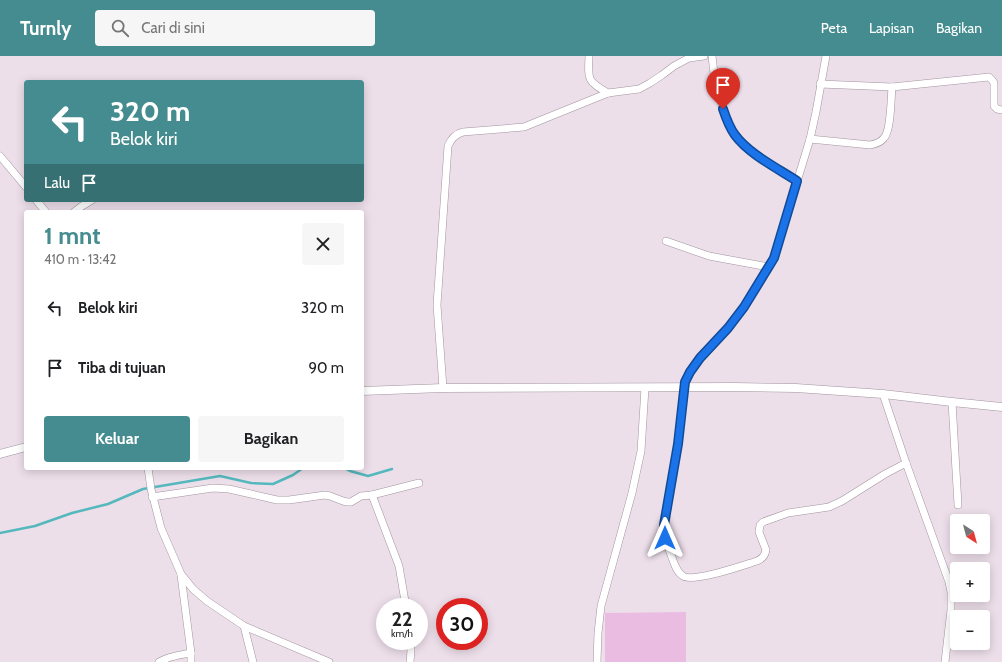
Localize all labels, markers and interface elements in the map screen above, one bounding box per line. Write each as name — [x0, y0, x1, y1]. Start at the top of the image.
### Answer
search box — [95, 10, 375, 46]
text: Turnly — [20, 17, 71, 40]
icon: search — [109, 17, 131, 39]
text: Cari di sini — [141, 19, 205, 37]
text: Peta — [821, 19, 847, 37]
text: Lapisan — [869, 19, 914, 37]
text: Bagikan — [936, 19, 982, 37]
pin — [706, 68, 740, 109]
icon: arrive — [712, 74, 734, 96]
text: 320 m — [110, 94, 190, 128]
icon: left — [44, 96, 96, 148]
text: Belok kiri — [110, 128, 178, 150]
icon: arrive — [78, 172, 100, 194]
text: Lalu — [44, 174, 70, 192]
text: 1 mnt — [44, 221, 100, 250]
button: close — [302, 223, 344, 265]
text: 410 m · 13:42 — [44, 251, 116, 267]
icon: left — [44, 297, 66, 319]
text: Belok kiri — [78, 299, 138, 317]
text: 320 m — [301, 299, 344, 317]
icon: arrive — [44, 357, 66, 379]
text: Tiba di tujuan — [78, 359, 166, 377]
text: 90 m — [308, 359, 344, 377]
button: Keluar — [44, 416, 190, 462]
button: Bagikan — [198, 416, 344, 462]
north arrow — [950, 514, 990, 554]
map controls — [950, 514, 990, 650]
position arrow — [644, 517, 686, 559]
button: + — [950, 562, 990, 602]
speed limit sign: 30 — [436, 598, 488, 650]
text: 22 — [391, 607, 413, 631]
button: − — [950, 610, 990, 650]
text: km/h — [391, 627, 413, 640]

